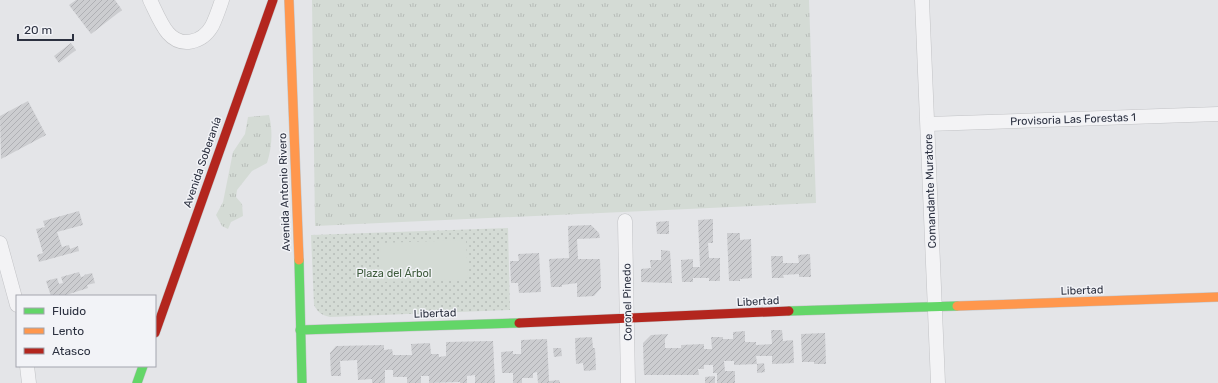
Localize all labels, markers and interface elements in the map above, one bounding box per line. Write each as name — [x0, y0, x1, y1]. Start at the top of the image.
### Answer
scale bar — [18, 16, 73, 42]
text: 20 m — [24, 23, 52, 37]
street label: Provisoria Las Forestas 1 — [1010, 111, 1136, 128]
street label: Avenida Soberanía — [181, 115, 224, 209]
street label: Avenida Antonio Rivero — [276, 132, 293, 251]
street label: Comandante Muratore — [922, 133, 939, 249]
street label: Coronel Pinedo — [620, 263, 635, 341]
park label: Plaza del Árbol — [356, 267, 432, 280]
street label: Libertad — [1060, 283, 1104, 298]
street label: Libertad — [736, 294, 780, 309]
legend — [16, 295, 156, 367]
text: Fluido — [52, 304, 86, 318]
street label: Libertad — [413, 306, 457, 321]
text: Lento — [52, 324, 84, 338]
text: Atasco — [52, 344, 91, 358]

